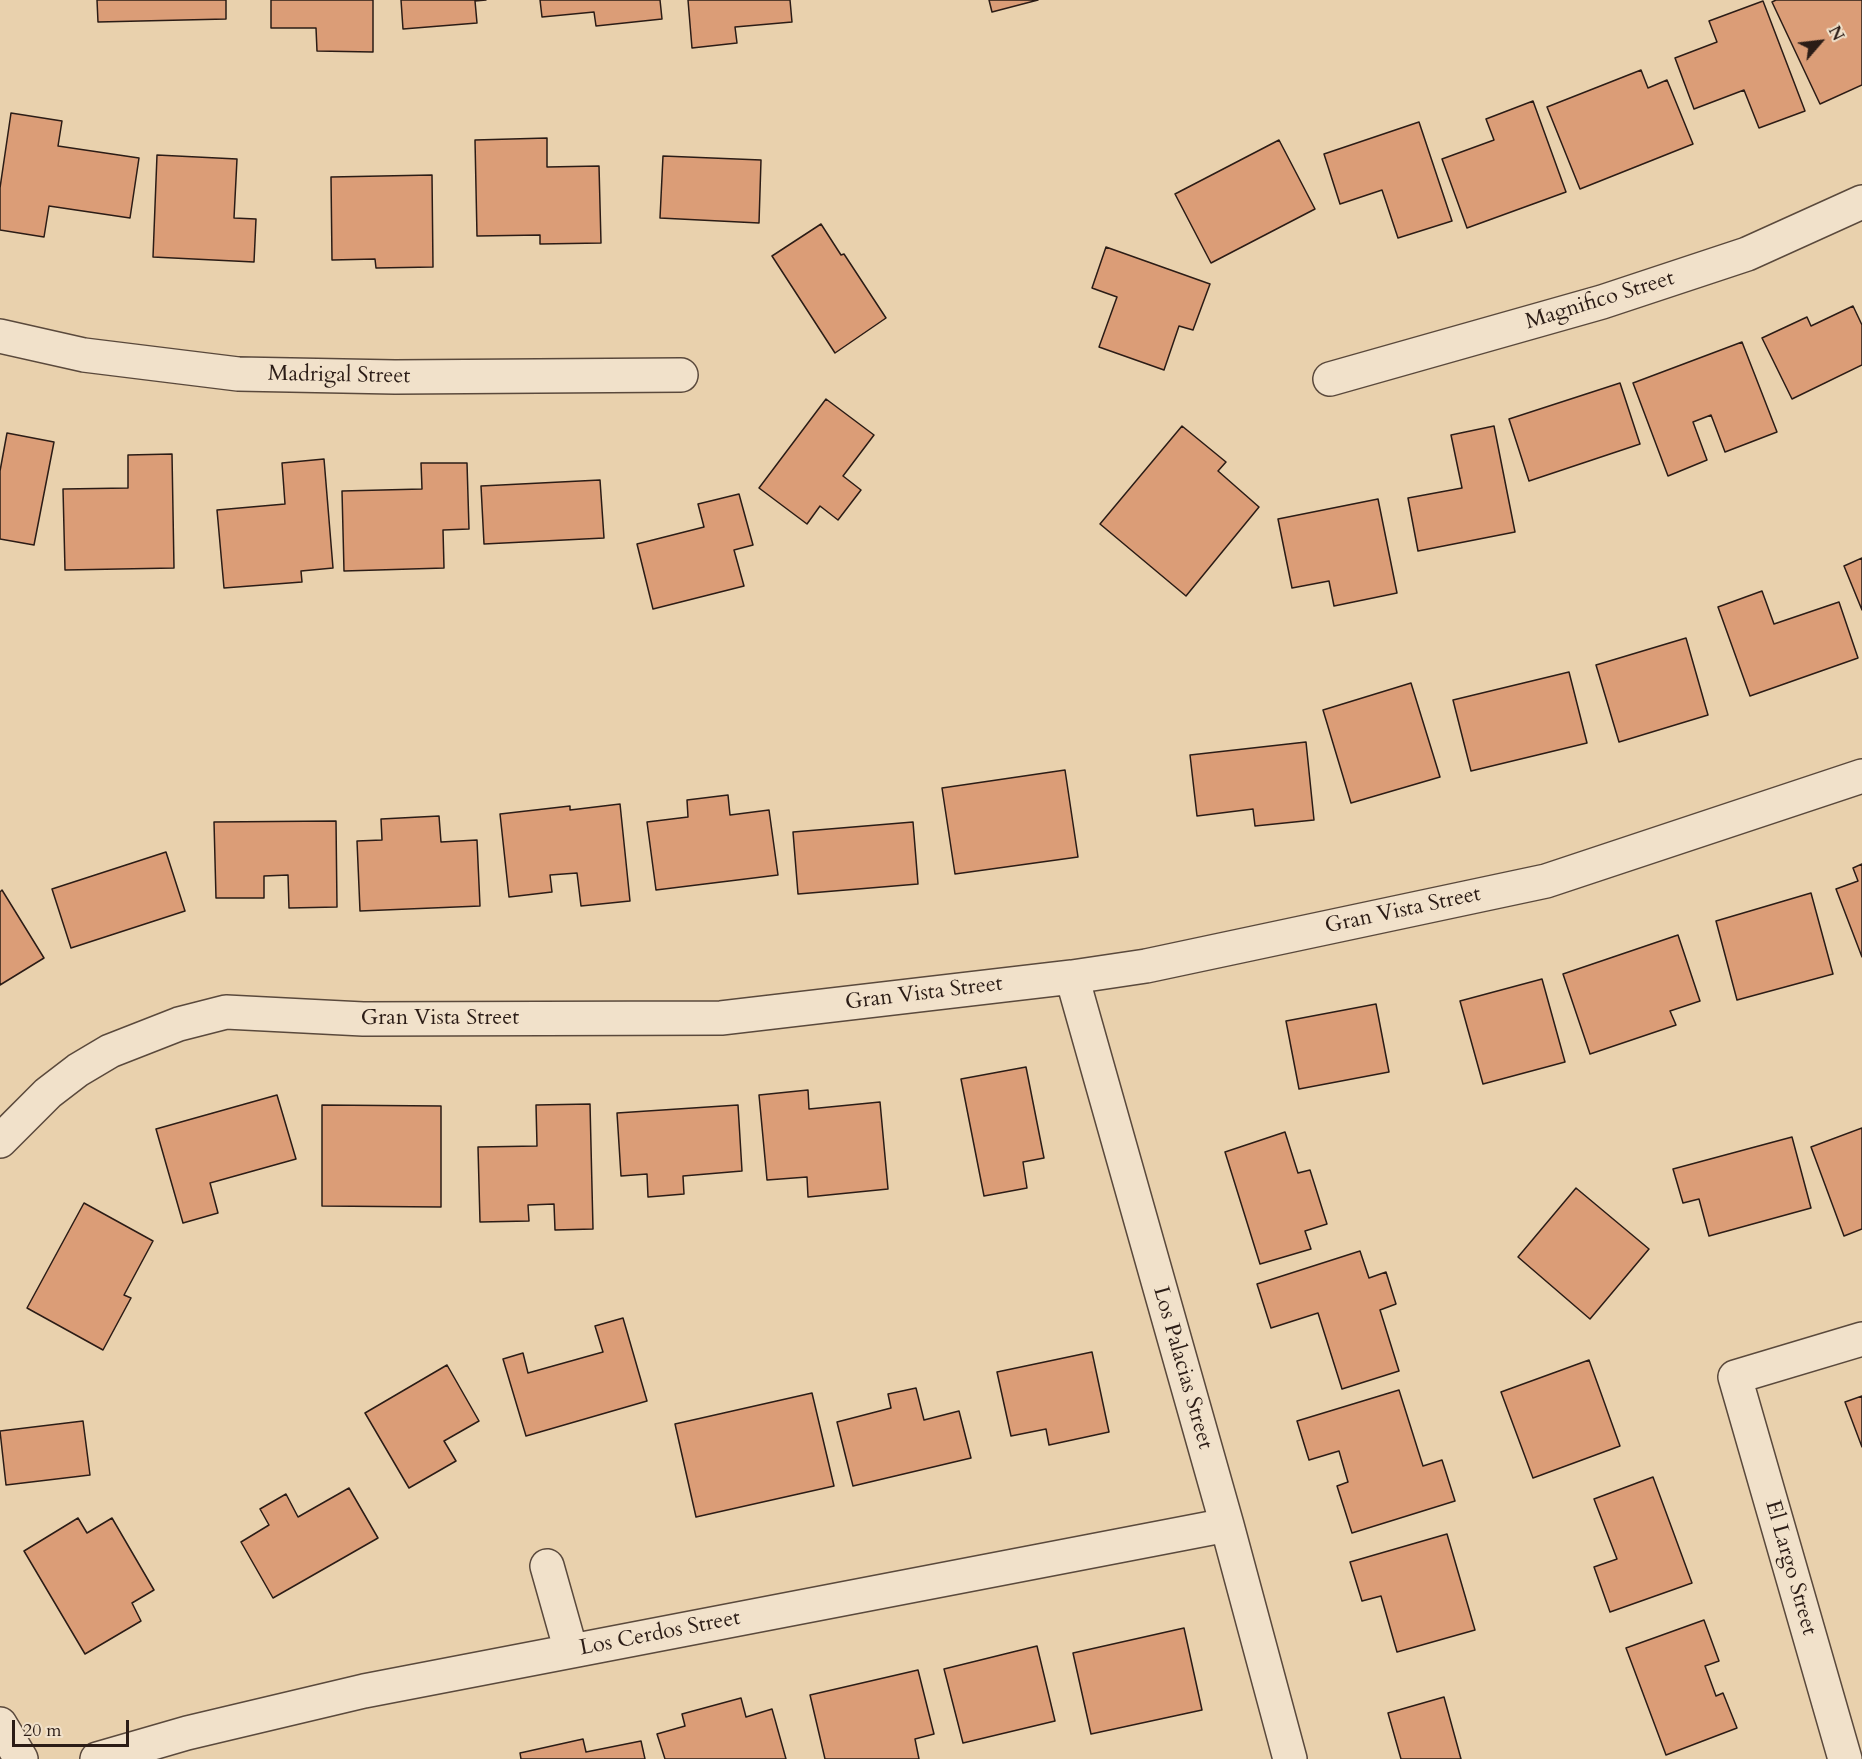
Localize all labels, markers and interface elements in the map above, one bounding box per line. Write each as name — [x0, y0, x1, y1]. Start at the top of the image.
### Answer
north arrow — [1790, 12, 1850, 72]
text: N — [1823, 22, 1849, 45]
street label: Magnifico Street — [1522, 266, 1678, 336]
street label: Madrigal Street — [268, 362, 410, 390]
street label: Gran Vista Street — [1323, 882, 1483, 940]
street label: Gran Vista Street — [844, 971, 1004, 1017]
street label: Gran Vista Street — [361, 1006, 519, 1032]
street label: Los Palacias Street — [1146, 1284, 1218, 1452]
street label: El Largo Street — [1758, 1498, 1822, 1638]
street label: Los Cerdos Street — [577, 1605, 743, 1663]
scale bar — [15, 1708, 132, 1746]
text: 20 m — [23, 1718, 62, 1743]

